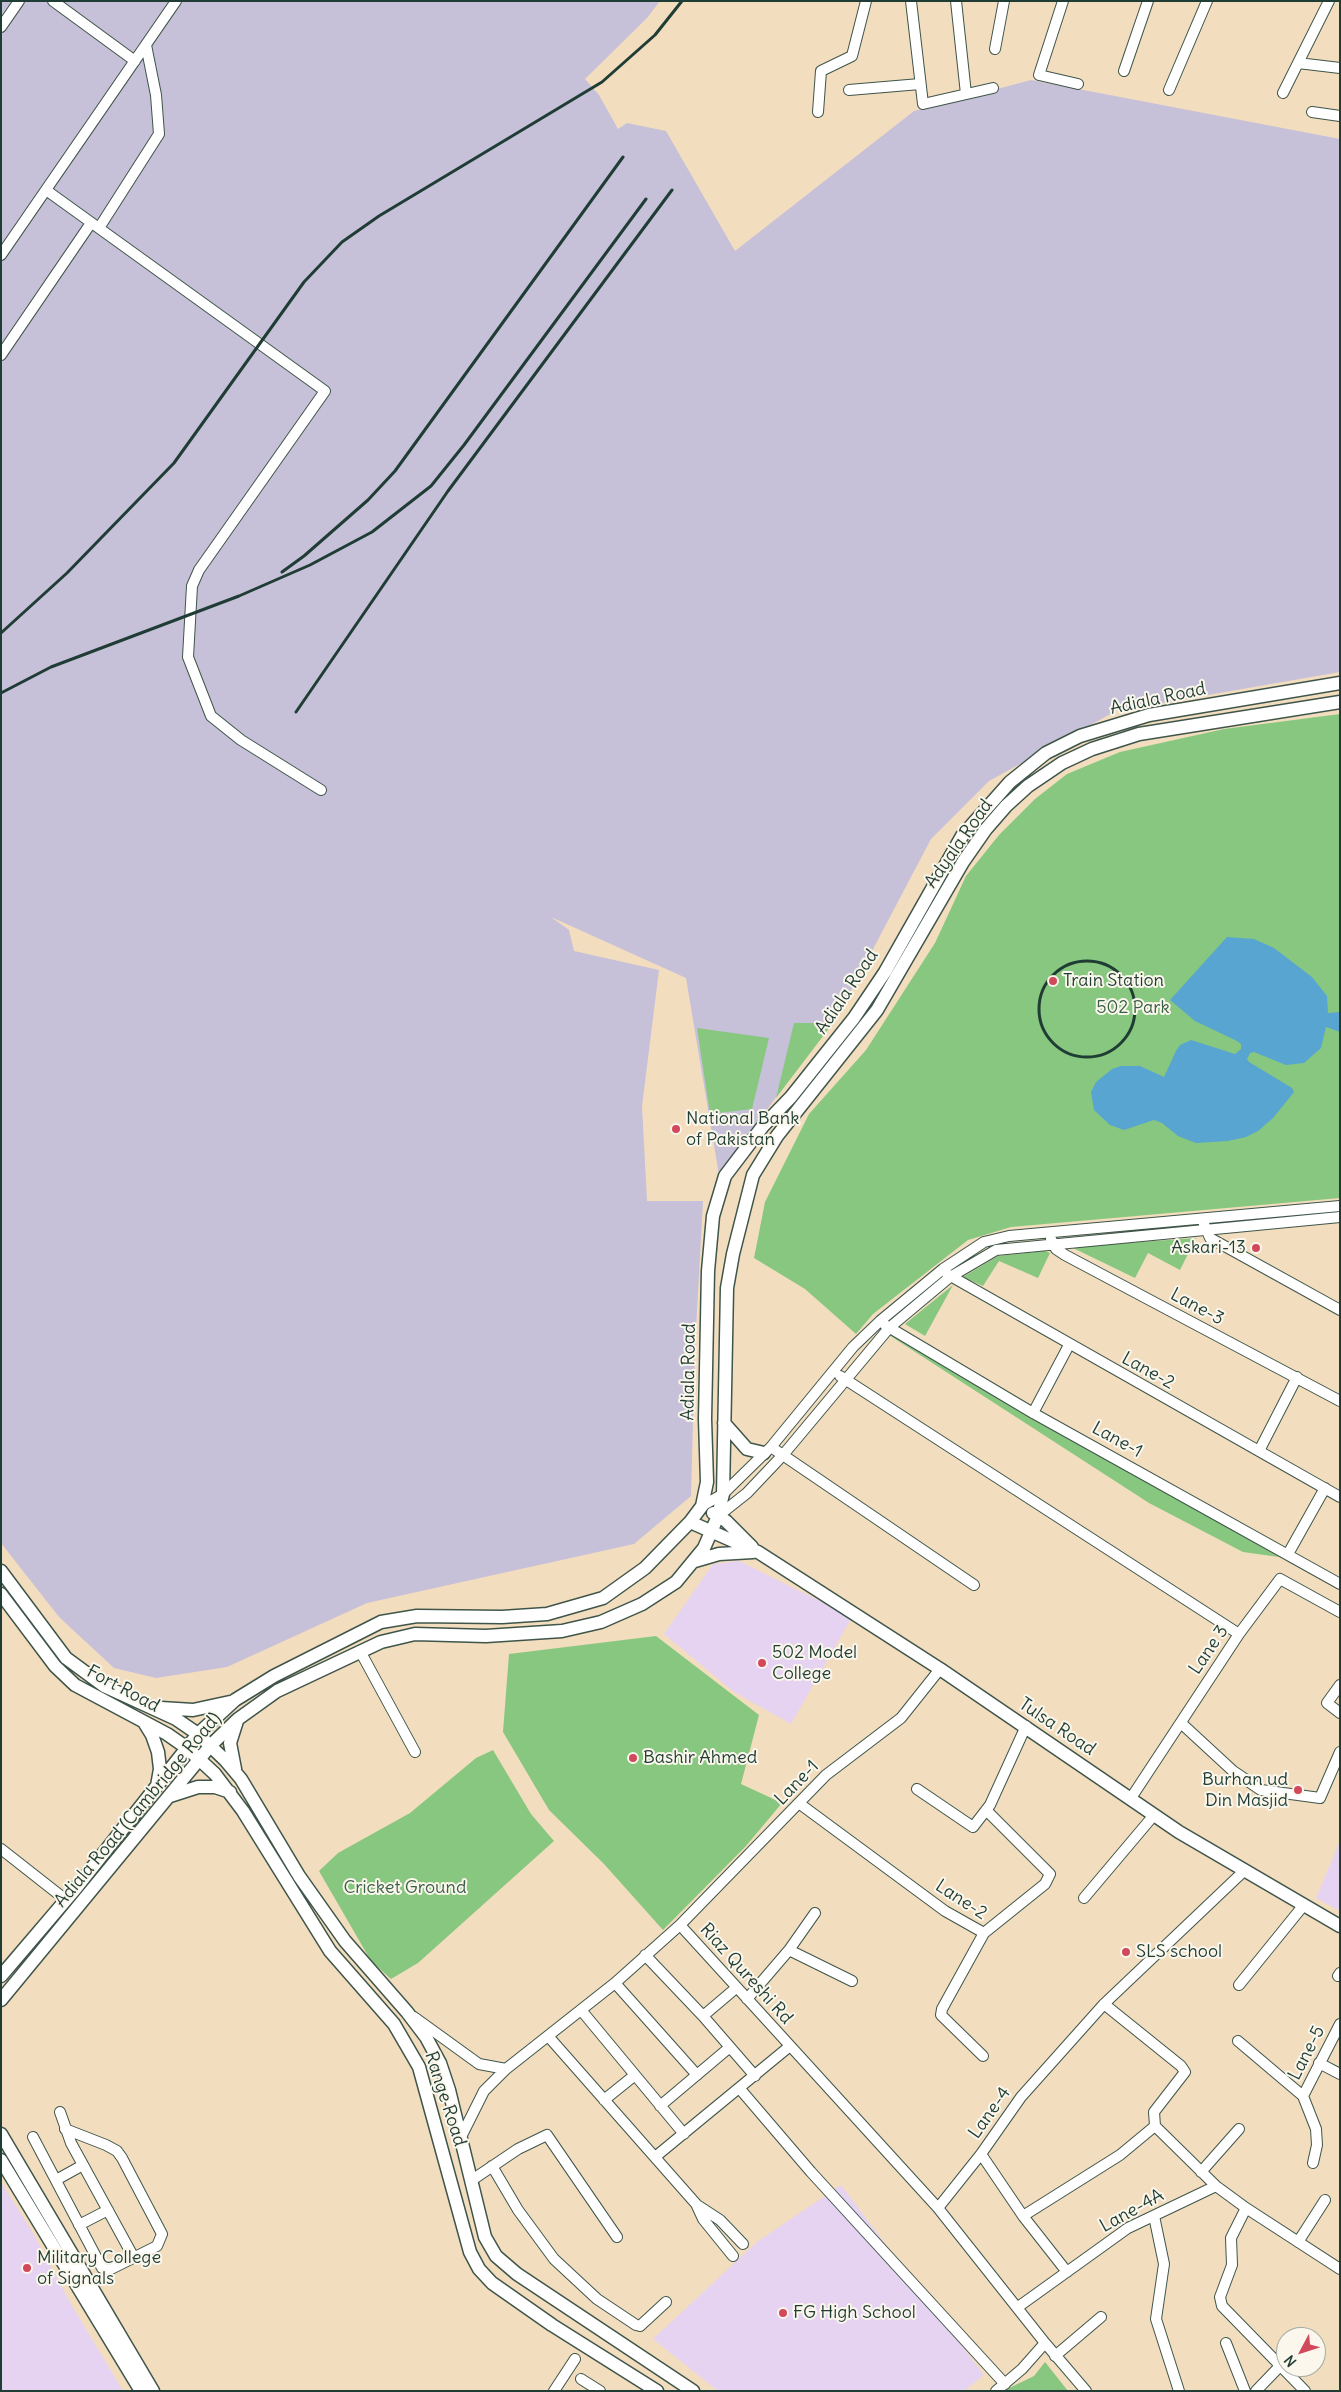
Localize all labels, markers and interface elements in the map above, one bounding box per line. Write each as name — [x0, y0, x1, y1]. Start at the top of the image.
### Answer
street label: Adiala Road — [1108, 678, 1208, 720]
street label: Adyala Road — [920, 795, 998, 893]
street label: Adiala Road — [811, 946, 883, 1038]
place label: Train Station — [1063, 970, 1164, 992]
marker: Train Station — [1047, 975, 1059, 987]
park label: 502 Park — [1096, 997, 1170, 1019]
place label: National Bank of Pakistan — [686, 1108, 799, 1150]
marker: National Bank of Pakistan — [670, 1123, 682, 1135]
place label: Askari-13 — [1171, 1237, 1246, 1259]
marker: Askari-13 — [1250, 1242, 1262, 1254]
street label: Lane-3 — [1166, 1284, 1228, 1330]
street label: Adiala Road — [677, 1323, 701, 1421]
street label: Lane-2 — [1118, 1348, 1178, 1394]
street label: Lane-1 — [1088, 1417, 1146, 1463]
street label: Lane 3 — [1185, 1621, 1233, 1679]
place label: 502 Model College — [772, 1642, 857, 1685]
marker: 502 Model College — [756, 1657, 768, 1669]
street label: Fort Road — [83, 1661, 163, 1717]
street label: Tulsa Road — [1015, 1694, 1099, 1760]
street label: Adiala Road (Cambridge Road) — [50, 1708, 226, 1912]
place label: Bashir Ahmed — [643, 1747, 757, 1769]
marker: Bashir Ahmed — [627, 1752, 639, 1764]
street label: Lane-1 — [770, 1756, 824, 1810]
place label: Burhan ud Din Masjid — [1202, 1769, 1288, 1812]
marker: Burhan ud Din Masjid — [1292, 1784, 1304, 1796]
street label: Lane-2 — [931, 1875, 991, 1925]
park label: Cricket Ground — [343, 1877, 467, 1899]
street label: Riaz Qureshi Rd — [695, 1919, 797, 2029]
place label: SLS school — [1136, 1941, 1222, 1963]
marker: SLS school — [1120, 1946, 1132, 1958]
street label: Lane-5 — [1284, 2022, 1330, 2084]
street label: Range Road — [420, 2049, 470, 2149]
street label: Lane-4 — [964, 2083, 1016, 2143]
street label: Lane-4A — [1096, 2185, 1168, 2237]
place label: Military College of Signals — [37, 2247, 161, 2290]
marker: Military College of Signals — [21, 2262, 33, 2274]
place label: FG High School — [793, 2302, 916, 2324]
marker: FG High School — [777, 2307, 789, 2319]
north arrow — [1276, 2327, 1326, 2377]
text: N — [1280, 2352, 1300, 2370]

